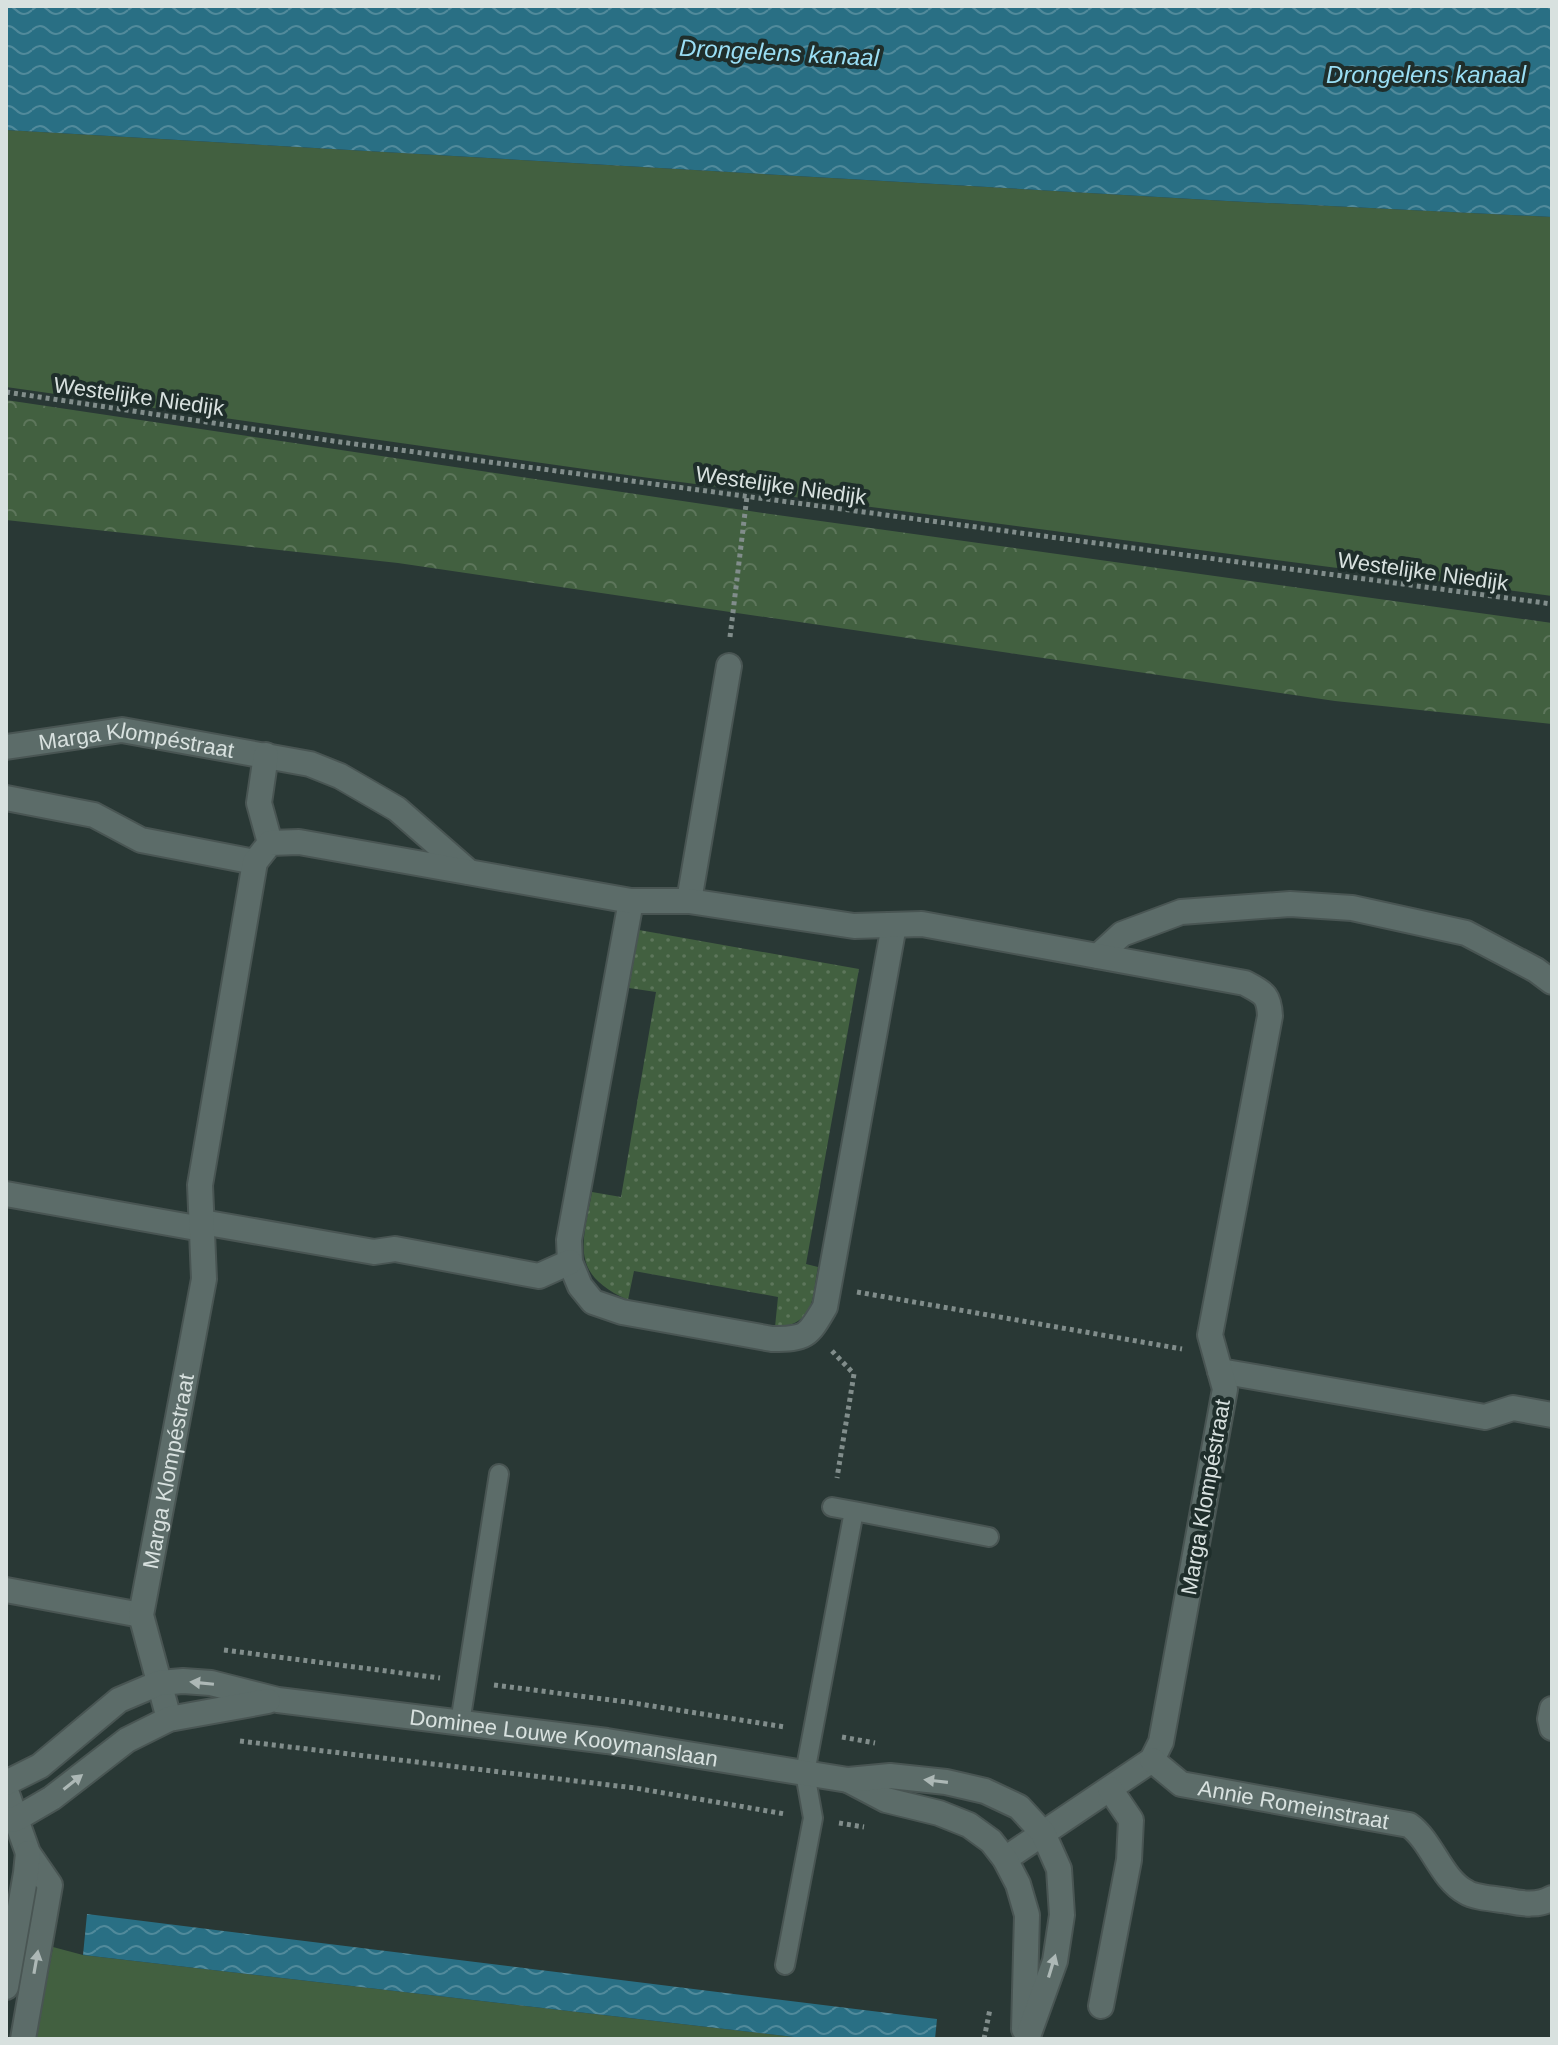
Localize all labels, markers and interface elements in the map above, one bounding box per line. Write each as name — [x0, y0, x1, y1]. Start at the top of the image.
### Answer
water label: Drongelens kanaal — [678, 34, 880, 71]
water label: Drongelens kanaal — [1326, 61, 1527, 88]
street label: Westelijke Niedijk — [52, 372, 227, 421]
street label: Westelijke Niedijk — [694, 461, 869, 510]
street label: Westelijke Niedijk — [1336, 547, 1511, 596]
street label: Marga Klompéstraat — [37, 718, 236, 763]
street label: Marga Klompéstraat — [138, 1372, 199, 1571]
street label: Marga Klompéstraat — [1176, 1397, 1235, 1597]
one-way arrow — [189, 1676, 214, 1689]
street label: Dominee Louwe Kooymanslaan — [408, 1705, 720, 1772]
one-way arrow — [63, 1774, 83, 1790]
one-way arrow — [923, 1774, 948, 1787]
street label: Annie Romeinstraat — [1196, 1775, 1391, 1834]
one-way arrow — [31, 1949, 43, 1974]
one-way arrow — [1047, 1953, 1059, 1978]

